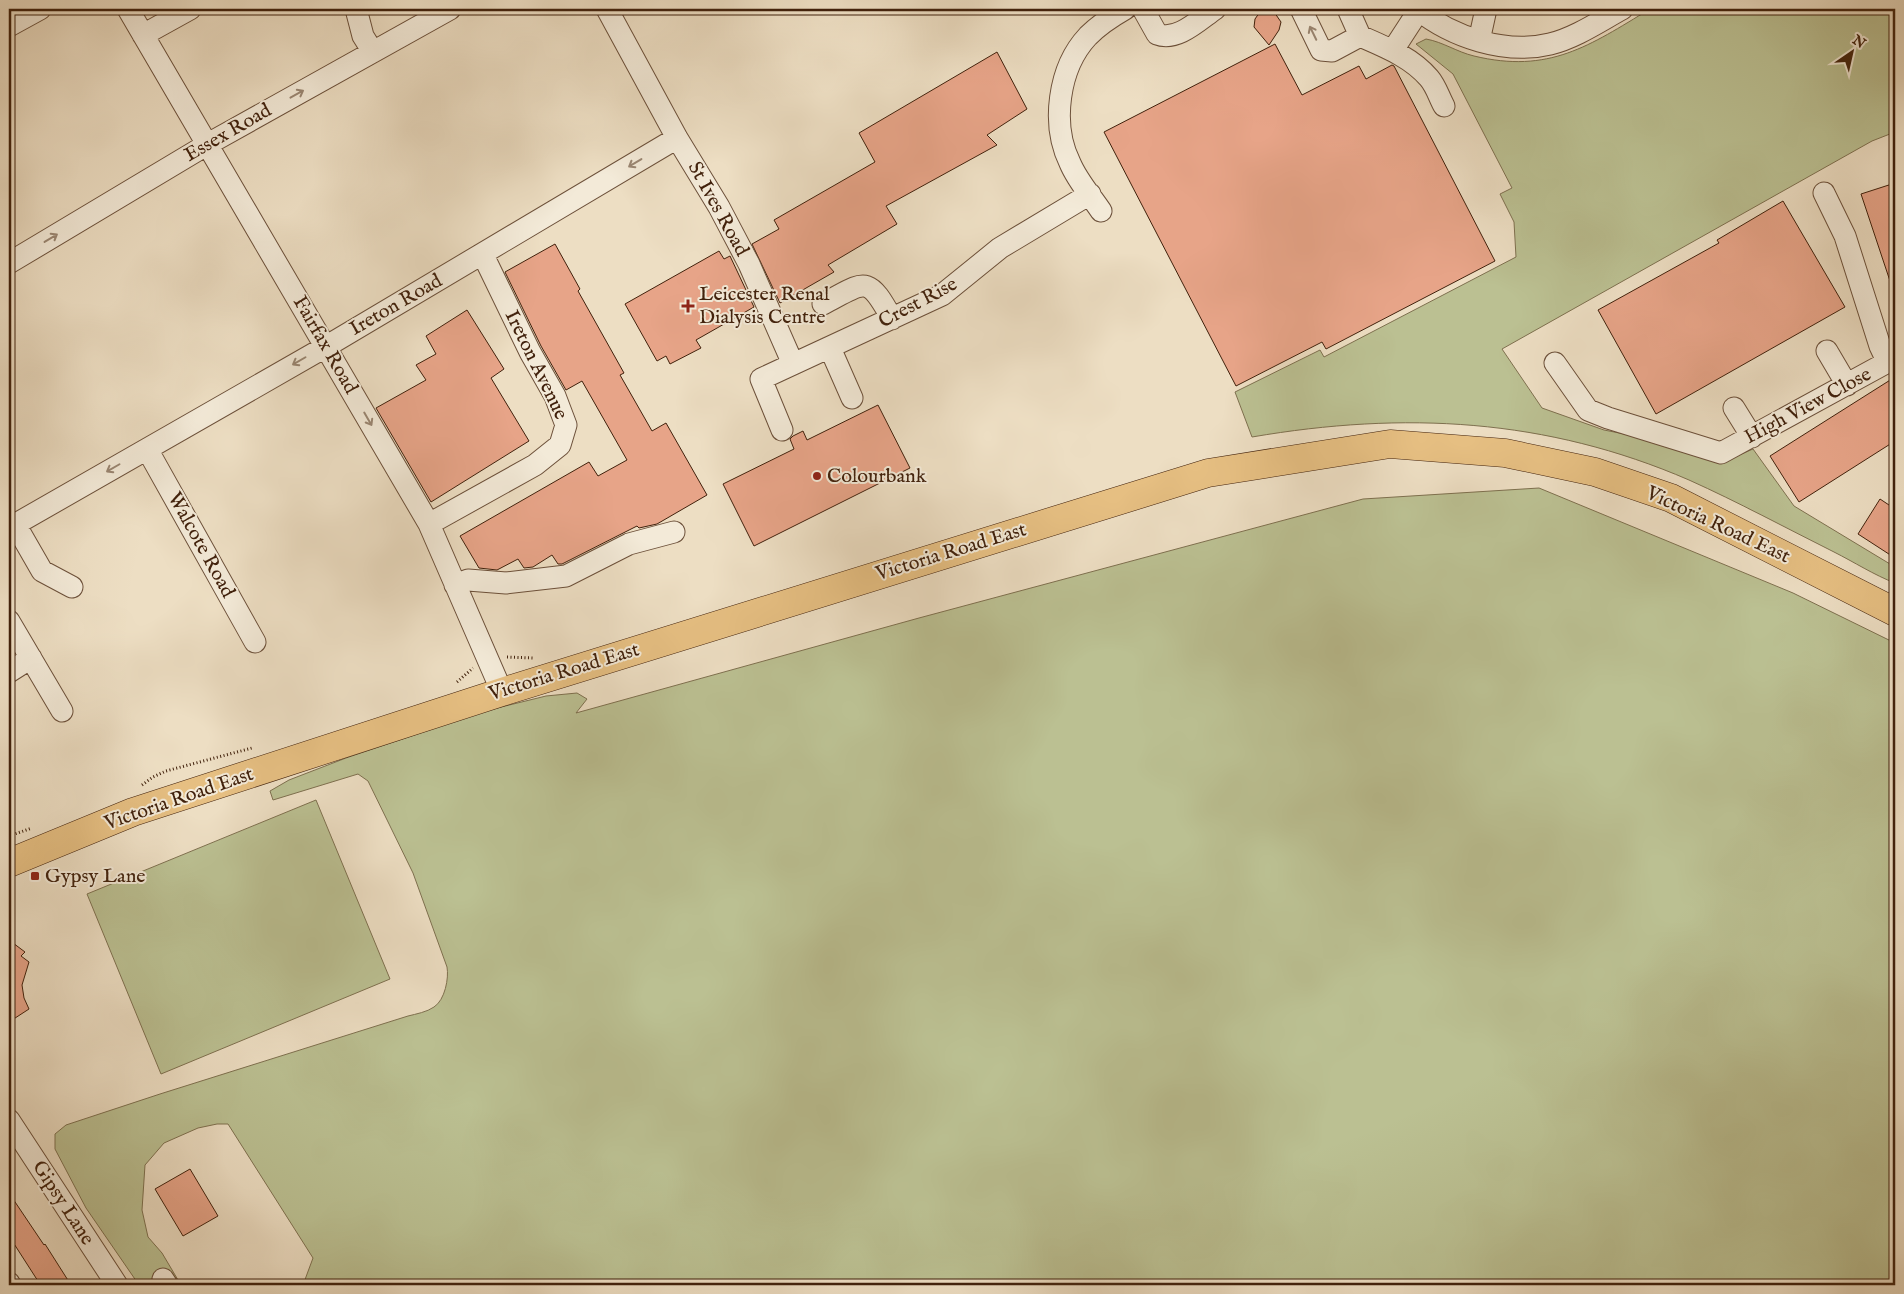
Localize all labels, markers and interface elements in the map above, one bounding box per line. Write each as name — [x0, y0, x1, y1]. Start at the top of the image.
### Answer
one-way arrow — [1308, 26, 1317, 41]
north arrow — [1826, 28, 1876, 78]
text: N — [1848, 31, 1869, 53]
one-way arrow — [289, 89, 303, 99]
street label: Essex Road — [180, 98, 276, 168]
street label: St Ives Road — [682, 157, 754, 261]
one-way arrow — [629, 159, 643, 169]
one-way arrow — [43, 232, 57, 242]
street label: Ireton Road — [345, 268, 447, 342]
street label: Crest Rise — [874, 272, 962, 334]
place label: Leicester Renal Dialysis Centre — [699, 282, 830, 330]
street label: Fairfax Road — [287, 292, 363, 399]
marker: Leicester Renal Dialysis Centre — [681, 299, 695, 313]
street label: Ireton Avenue — [499, 306, 573, 424]
one-way arrow — [293, 357, 307, 367]
street label: High View Close — [1740, 362, 1876, 450]
one-way arrow — [364, 411, 374, 425]
one-way arrow — [106, 464, 121, 474]
place label: Colourbank — [827, 464, 927, 489]
marker: Colourbank — [811, 470, 823, 482]
street label: Victoria Road East — [1641, 480, 1794, 569]
street label: Walcote Road — [162, 488, 240, 602]
street label: Victoria Road East — [872, 517, 1029, 587]
street label: Victoria Road East — [485, 637, 642, 707]
street label: Victoria Road East — [100, 762, 257, 837]
place label: Gypsy Lane — [45, 864, 146, 889]
marker: Gypsy Lane — [29, 870, 41, 882]
street label: Gipsy Lane — [26, 1156, 100, 1250]

